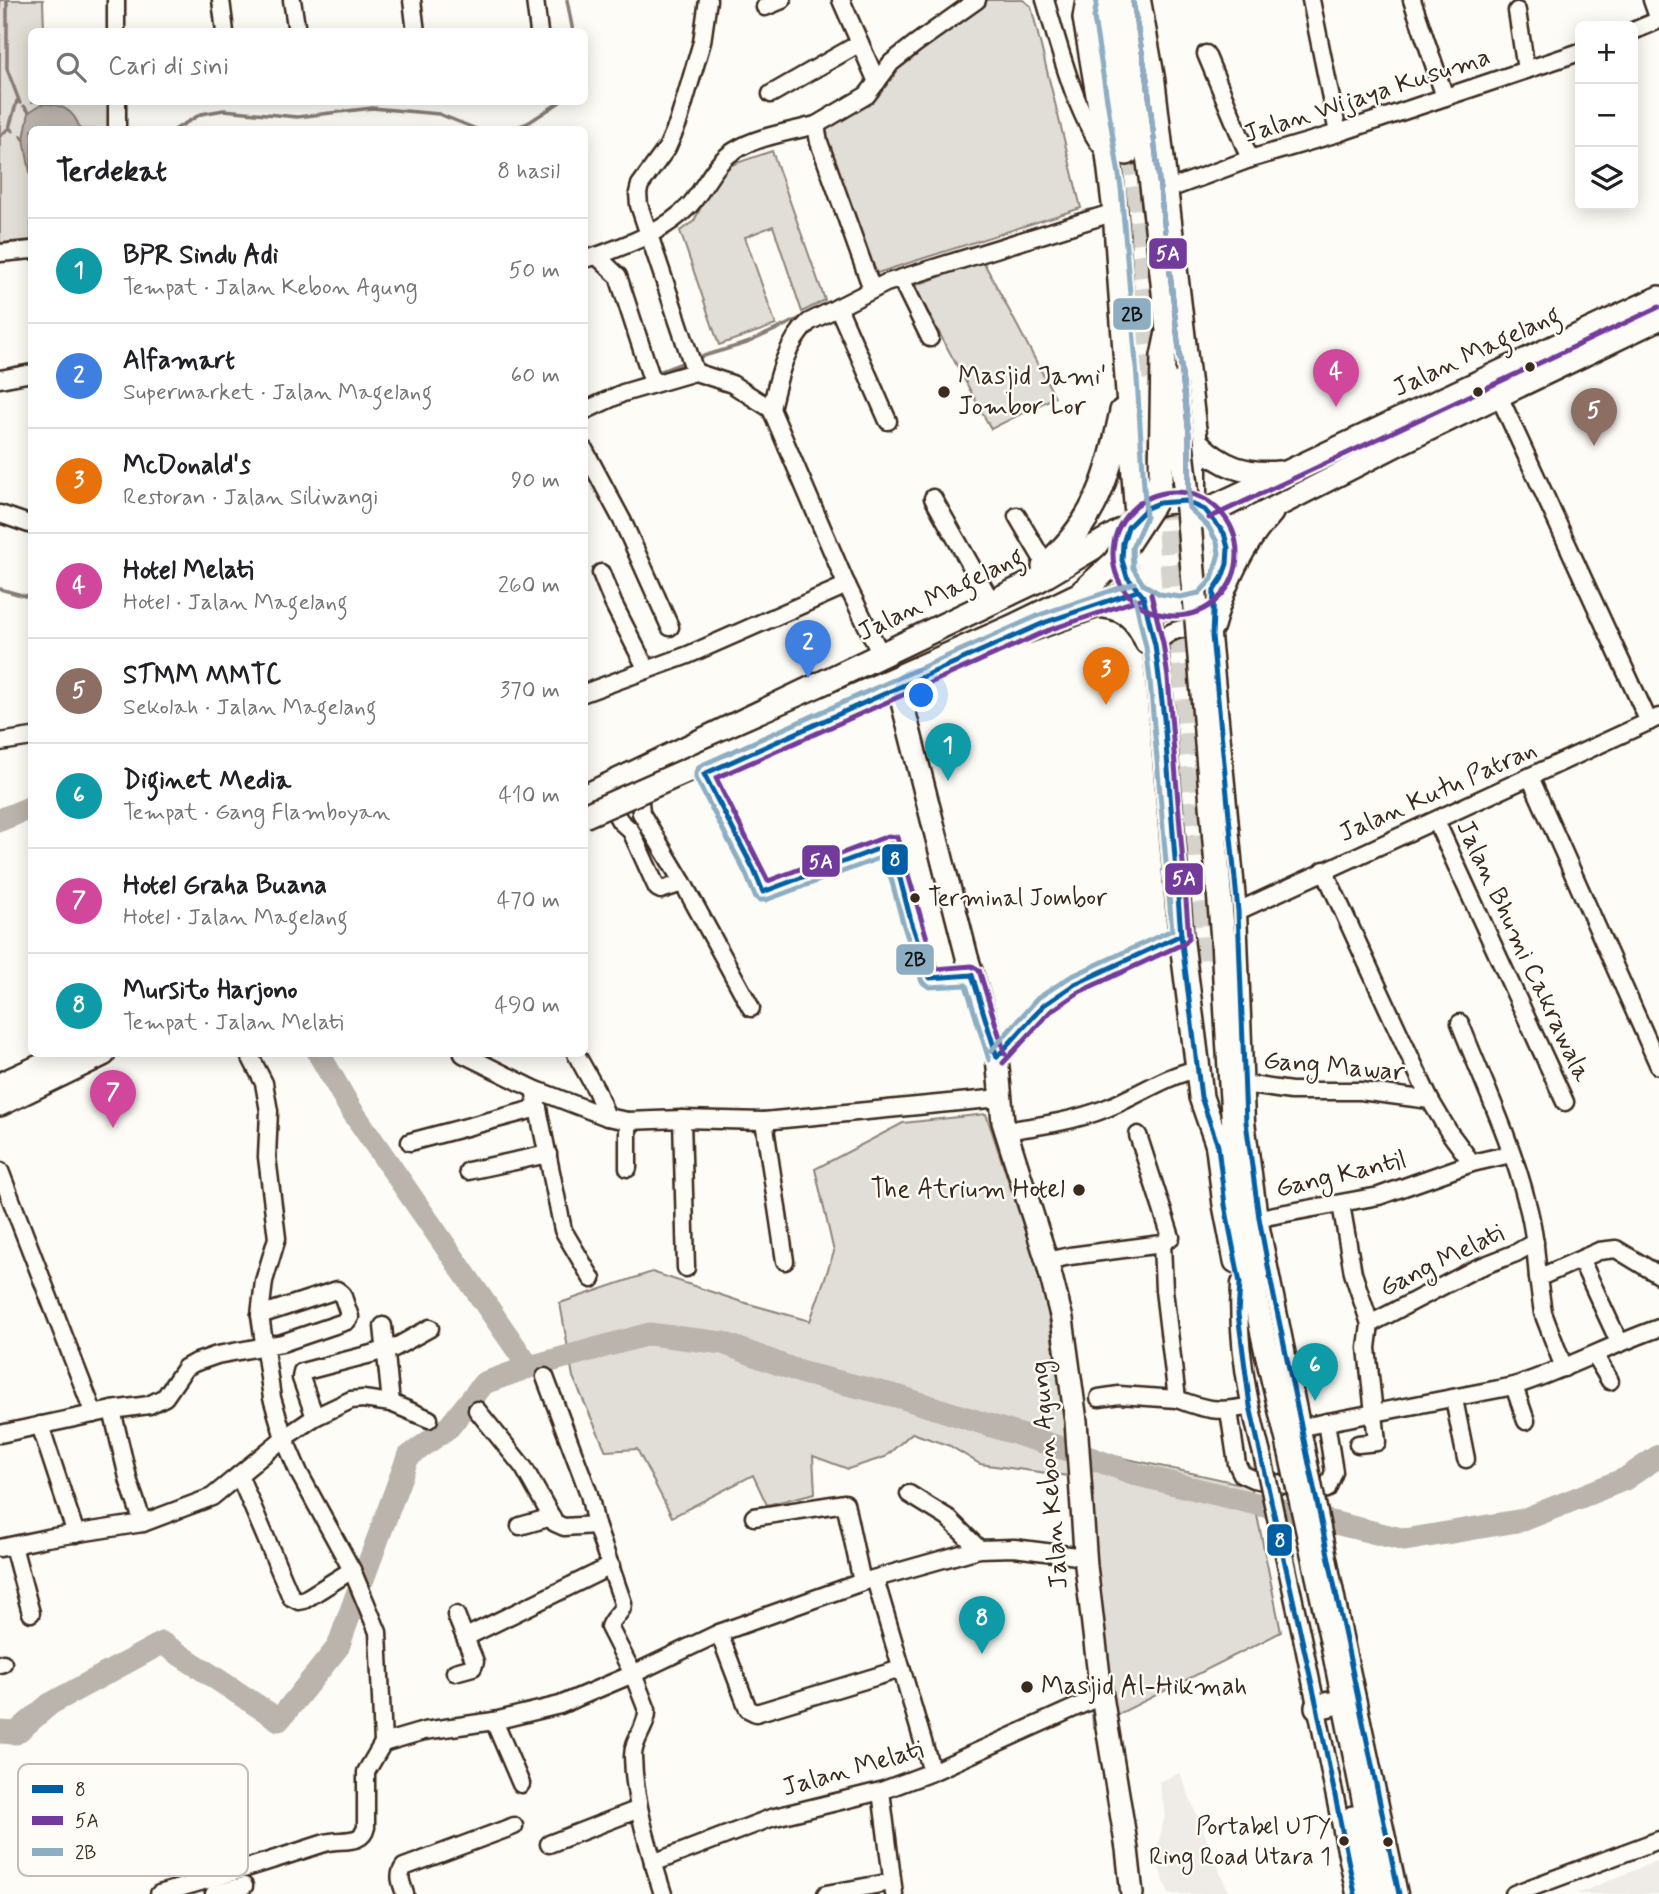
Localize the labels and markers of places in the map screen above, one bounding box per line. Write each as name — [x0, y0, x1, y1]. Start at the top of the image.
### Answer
pin: 4 — [1313, 349, 1359, 407]
place label: Masjid Jami' Jombor Lor — [958, 360, 1106, 424]
unlabelled marker — [1523, 360, 1537, 374]
marker: Masjid Jami' Jombor Lor — [936, 384, 952, 400]
unlabelled marker — [1471, 385, 1485, 399]
pin: 5 — [1571, 388, 1617, 446]
pin: 2 — [785, 620, 831, 678]
pin: 3 — [1083, 647, 1129, 705]
pin: 1 — [925, 723, 971, 781]
place label: Terminal Jombor — [928, 883, 1108, 914]
marker: Terminal Jombor — [908, 891, 922, 905]
pin: 7 — [90, 1070, 136, 1128]
place label: The Atrium Hotel — [871, 1173, 1065, 1207]
marker: The Atrium Hotel — [1071, 1182, 1087, 1198]
pin: 6 — [1292, 1343, 1338, 1401]
pin: 8 — [959, 1596, 1005, 1654]
place label: Masjid Al-Hikmah — [1041, 1670, 1247, 1704]
marker: Masjid Al-Hikmah — [1019, 1679, 1035, 1695]
place label: Portabel UTY Ring Road Utara 1 — [1149, 1812, 1331, 1875]
marker: Portabel UTY Ring Road Utara 1 — [1337, 1834, 1351, 1848]
unlabelled marker — [1381, 1835, 1395, 1849]

